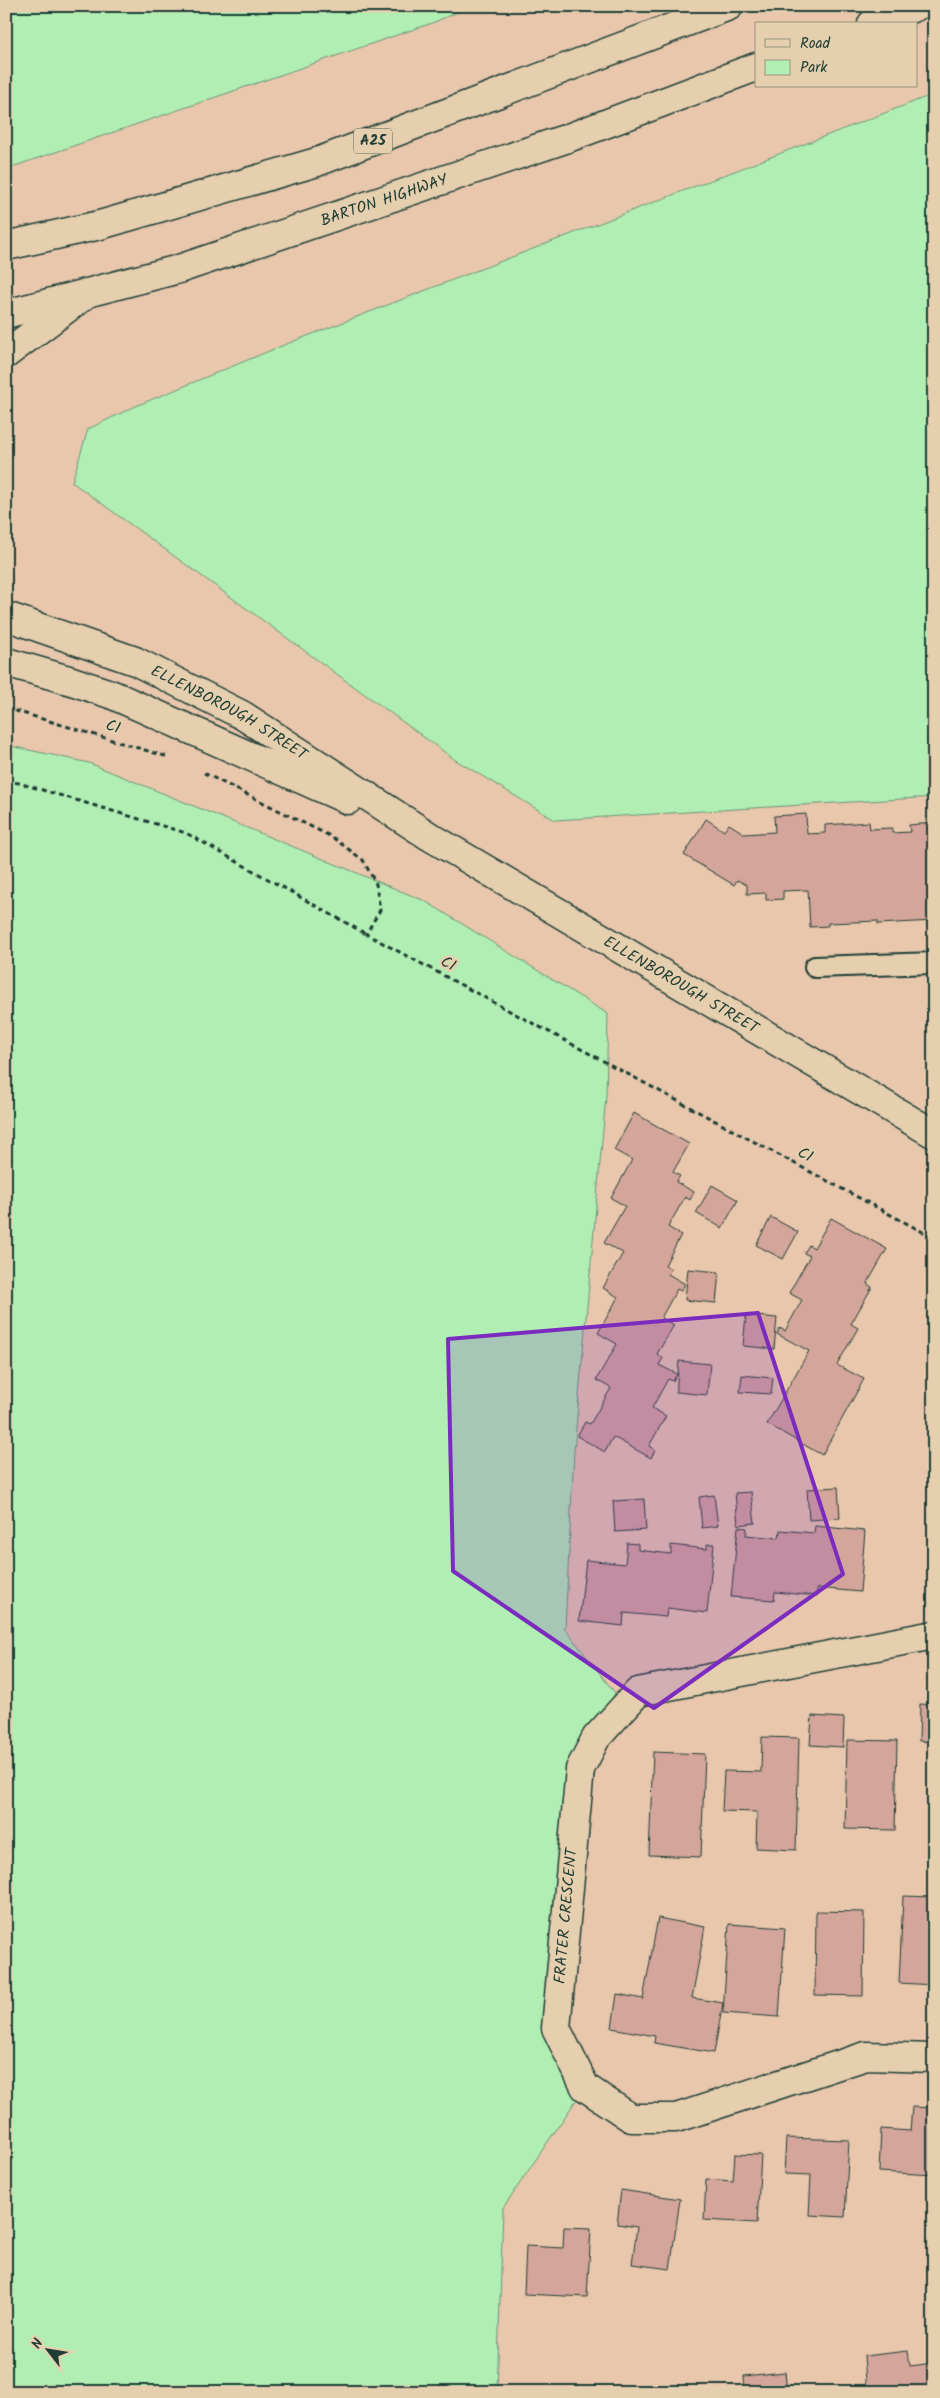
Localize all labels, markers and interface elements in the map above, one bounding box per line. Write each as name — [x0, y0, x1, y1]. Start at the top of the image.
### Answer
legend — [755, 22, 918, 88]
text: Road — [800, 32, 831, 56]
text: Park — [800, 56, 828, 80]
road number: A25 — [354, 128, 392, 154]
street label: BARTON HIGHWAY — [317, 167, 452, 233]
street label: ELLENBOROUGH STREET — [146, 658, 314, 767]
street label: C1 — [102, 713, 124, 741]
street label: ELLENBOROUGH STREET — [599, 929, 765, 1041]
street label: C1 — [436, 950, 460, 978]
street label: C1 — [793, 1141, 817, 1169]
street label: FRATER CRESCENT — [548, 1846, 585, 1985]
north arrow — [22, 2326, 72, 2376]
text: N — [26, 2334, 50, 2353]

